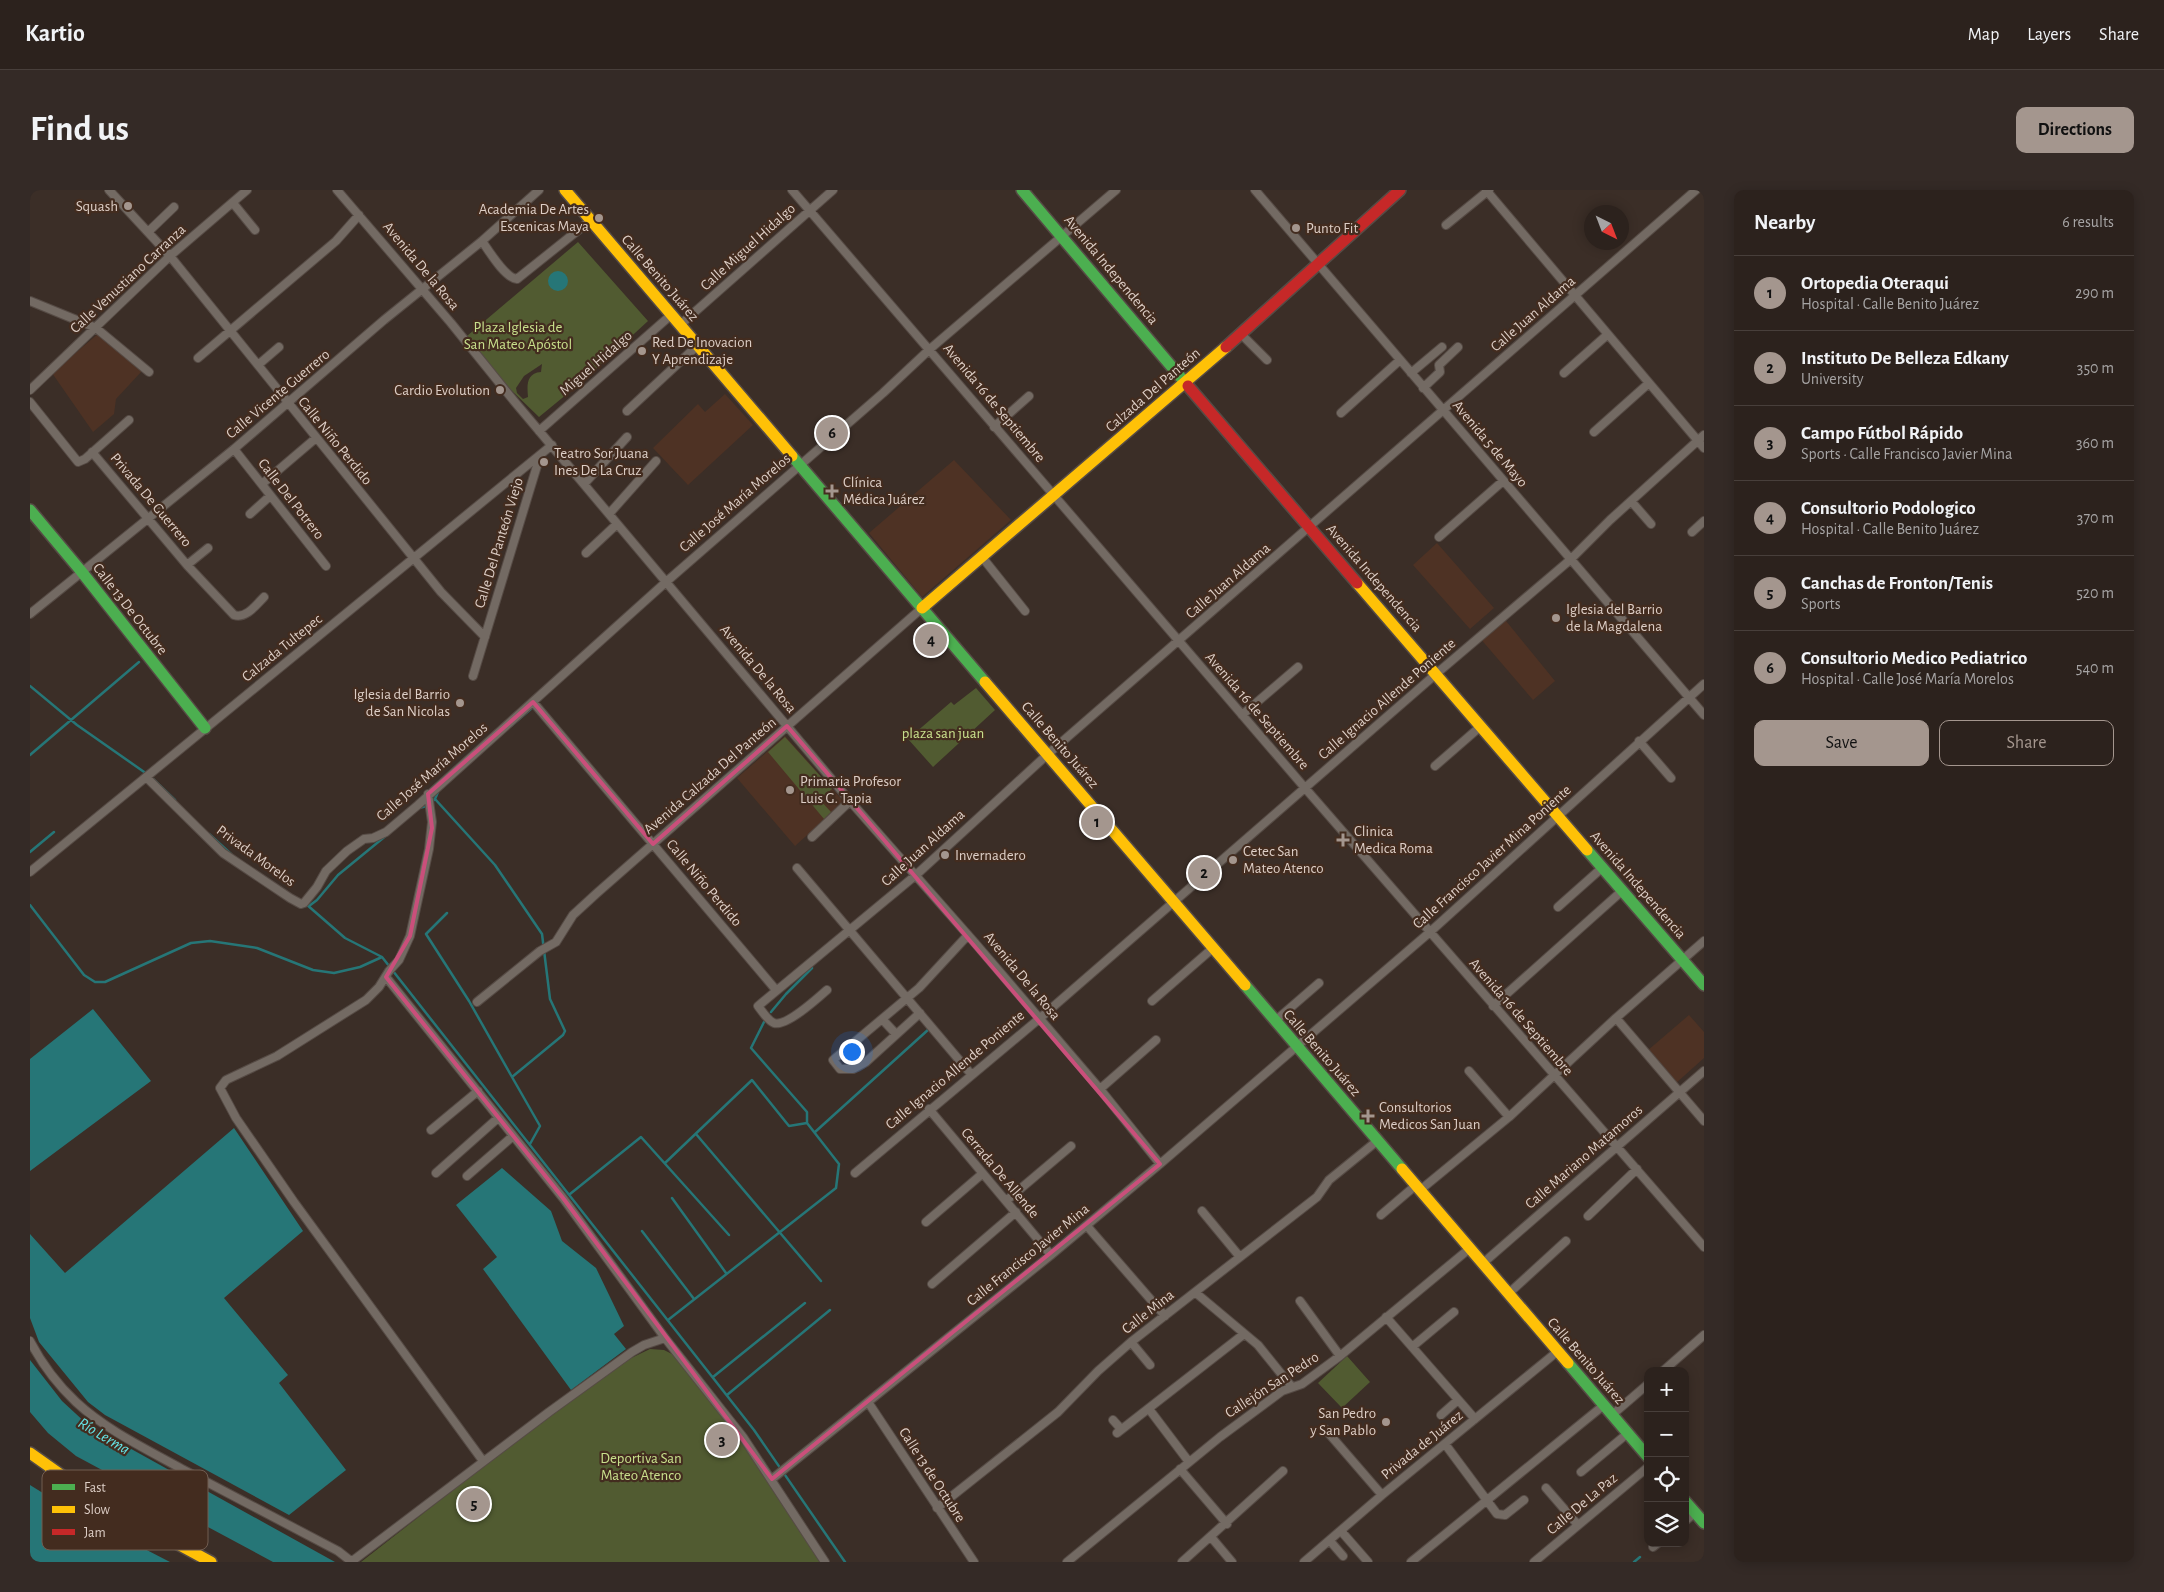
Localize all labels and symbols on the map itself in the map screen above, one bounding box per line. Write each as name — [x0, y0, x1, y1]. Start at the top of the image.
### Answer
place label: Squash — [76, 199, 118, 214]
marker: Squash — [122, 200, 134, 212]
street label: Calle Miguel Hidalgo — [698, 201, 798, 293]
place label: Academia De Artes Escenicas Maya — [479, 202, 589, 234]
north arrow — [1584, 205, 1629, 250]
marker: Academia De Artes Escenicas Maya — [593, 212, 605, 224]
street label: Avenida Independencia — [1061, 213, 1161, 327]
street label: Avenida De la Rosa — [380, 219, 462, 313]
place label: Punto Fit — [1306, 221, 1358, 236]
street label: Calle Venustiano Carranza — [67, 222, 189, 336]
marker: Punto Fit — [1290, 222, 1302, 234]
street label: Calle Benito Juárez — [619, 232, 701, 324]
street label: Calle Juan Aldama — [1488, 273, 1578, 355]
park label: Plaza Iglesia de San Mateo Apóstol — [464, 320, 572, 352]
street label: Miguel Hidalgo — [557, 328, 635, 398]
place label: Red De Inovacion Y Aprendizaje — [652, 335, 752, 367]
street label: Avenida 16 de Septiembre — [940, 341, 1048, 465]
marker: Red De Inovacion Y Aprendizaje — [636, 345, 648, 357]
street label: Calzada Del Panteón — [1103, 345, 1203, 435]
street label: Calle Vicente Guerrero — [223, 346, 333, 442]
place label: Cardio Evolution — [394, 383, 490, 398]
marker: Cardio Evolution — [494, 384, 506, 396]
street label: Calle Niño Perdido — [295, 394, 375, 488]
street label: Avenida 5 de Mayo — [1450, 398, 1530, 490]
pin: 6 — [816, 414, 848, 452]
place label: Teatro Sor Juana Ines De La Cruz — [554, 446, 649, 478]
street label: Privada De Guerrero — [108, 450, 194, 550]
street label: Calle José María Morelos — [677, 451, 793, 555]
street label: Calle Del Potrero — [255, 456, 327, 542]
marker: Teatro Sor Juana Ines De La Cruz — [538, 456, 550, 468]
place label: Clínica Médica Juárez — [843, 475, 925, 507]
street label: Calle Del Panteón Viejo — [472, 476, 526, 610]
marker: Clínica Médica Juárez — [825, 484, 839, 498]
street label: Avenida Independencia — [1323, 521, 1425, 635]
street label: Calle Juan Aldama — [1183, 540, 1273, 622]
street label: Calle 13 De Octubre — [90, 560, 170, 658]
place label: Iglesia del Barrio de la Magdalena — [1566, 602, 1663, 634]
street label: Calzada Tultepec — [239, 611, 325, 685]
marker: Iglesia del Barrio de la Magdalena — [1550, 612, 1562, 624]
pin: 4 — [915, 621, 947, 659]
street label: Avenida De la Rosa — [717, 622, 799, 716]
street label: Calle Ignacio Allende Poniente — [1316, 635, 1458, 762]
street label: Avenida 16 de Septiembre — [1202, 650, 1312, 773]
place label: Iglesia del Barrio de San Nicolas — [353, 687, 450, 719]
marker: Iglesia del Barrio de San Nicolas — [454, 697, 466, 709]
street label: Calle Benito Juárez — [1019, 699, 1101, 791]
street label: Avenida Calzada Del Panteón — [641, 715, 779, 837]
street label: Calle José María Morelos — [374, 720, 490, 824]
park label: plaza san juan — [902, 726, 984, 741]
place label: Primaria Profesor Luis G. Tapia — [800, 774, 901, 806]
street label: Calle Francisco Javier Mina Poniente — [1410, 782, 1574, 932]
marker: Primaria Profesor Luis G. Tapia — [784, 784, 796, 796]
pin: 1 — [1081, 803, 1113, 841]
street label: Calle Juan Aldama — [878, 807, 968, 889]
street label: Privada Morelos — [214, 822, 298, 890]
place label: Clinica Medica Roma — [1354, 824, 1433, 856]
street label: Avenida Independencia — [1587, 828, 1689, 942]
marker: Clinica Medica Roma — [1336, 833, 1350, 847]
street label: Calle Niño Perdido — [663, 837, 745, 929]
place label: Cetec San Mateo Atenco — [1243, 844, 1324, 876]
place label: Invernadero — [955, 848, 1026, 863]
marker: Invernadero — [939, 849, 951, 861]
pin: 2 — [1188, 854, 1220, 892]
marker: Cetec San Mateo Atenco — [1227, 854, 1239, 866]
street label: Avenida De la Rosa — [981, 929, 1063, 1023]
street label: Avenida 16 de Septiembre — [1466, 956, 1576, 1079]
street label: Calle Benito Juárez — [1281, 1007, 1363, 1099]
street label: Calle Ignacio Allende Poniente — [883, 1008, 1027, 1132]
your location — [839, 1039, 865, 1065]
place label: Consultorios Medicos San Juan — [1379, 1100, 1480, 1132]
street label: Calle Mariano Matamoros — [1522, 1102, 1646, 1212]
marker: Consultorios Medicos San Juan — [1361, 1109, 1375, 1123]
street label: Cerrada De Allende — [958, 1125, 1042, 1221]
street label: Calle Francisco Javier Mina — [964, 1201, 1092, 1309]
street label: Calle Mina — [1119, 1287, 1177, 1337]
street label: Calle Benito Juárez — [1545, 1315, 1627, 1407]
street label: Callejón San Pedro — [1223, 1349, 1321, 1421]
place label: San Pedro y San Pablo — [1309, 1406, 1376, 1438]
street label: Privada de Juárez — [1378, 1408, 1466, 1482]
water label: Río Lerma — [76, 1415, 132, 1457]
marker: San Pedro y San Pablo — [1380, 1416, 1392, 1428]
pin: 3 — [706, 1421, 738, 1459]
street label: Calle 13 de Octubre — [896, 1425, 968, 1525]
park label: Deportiva San Mateo Atenco — [600, 1451, 682, 1483]
legend — [42, 1470, 208, 1550]
street label: Calle De La Paz — [1544, 1470, 1620, 1538]
text: Fast — [84, 1481, 106, 1495]
pin: 5 — [458, 1485, 490, 1523]
text: Slow — [84, 1503, 111, 1517]
text: Jam — [84, 1526, 106, 1540]

